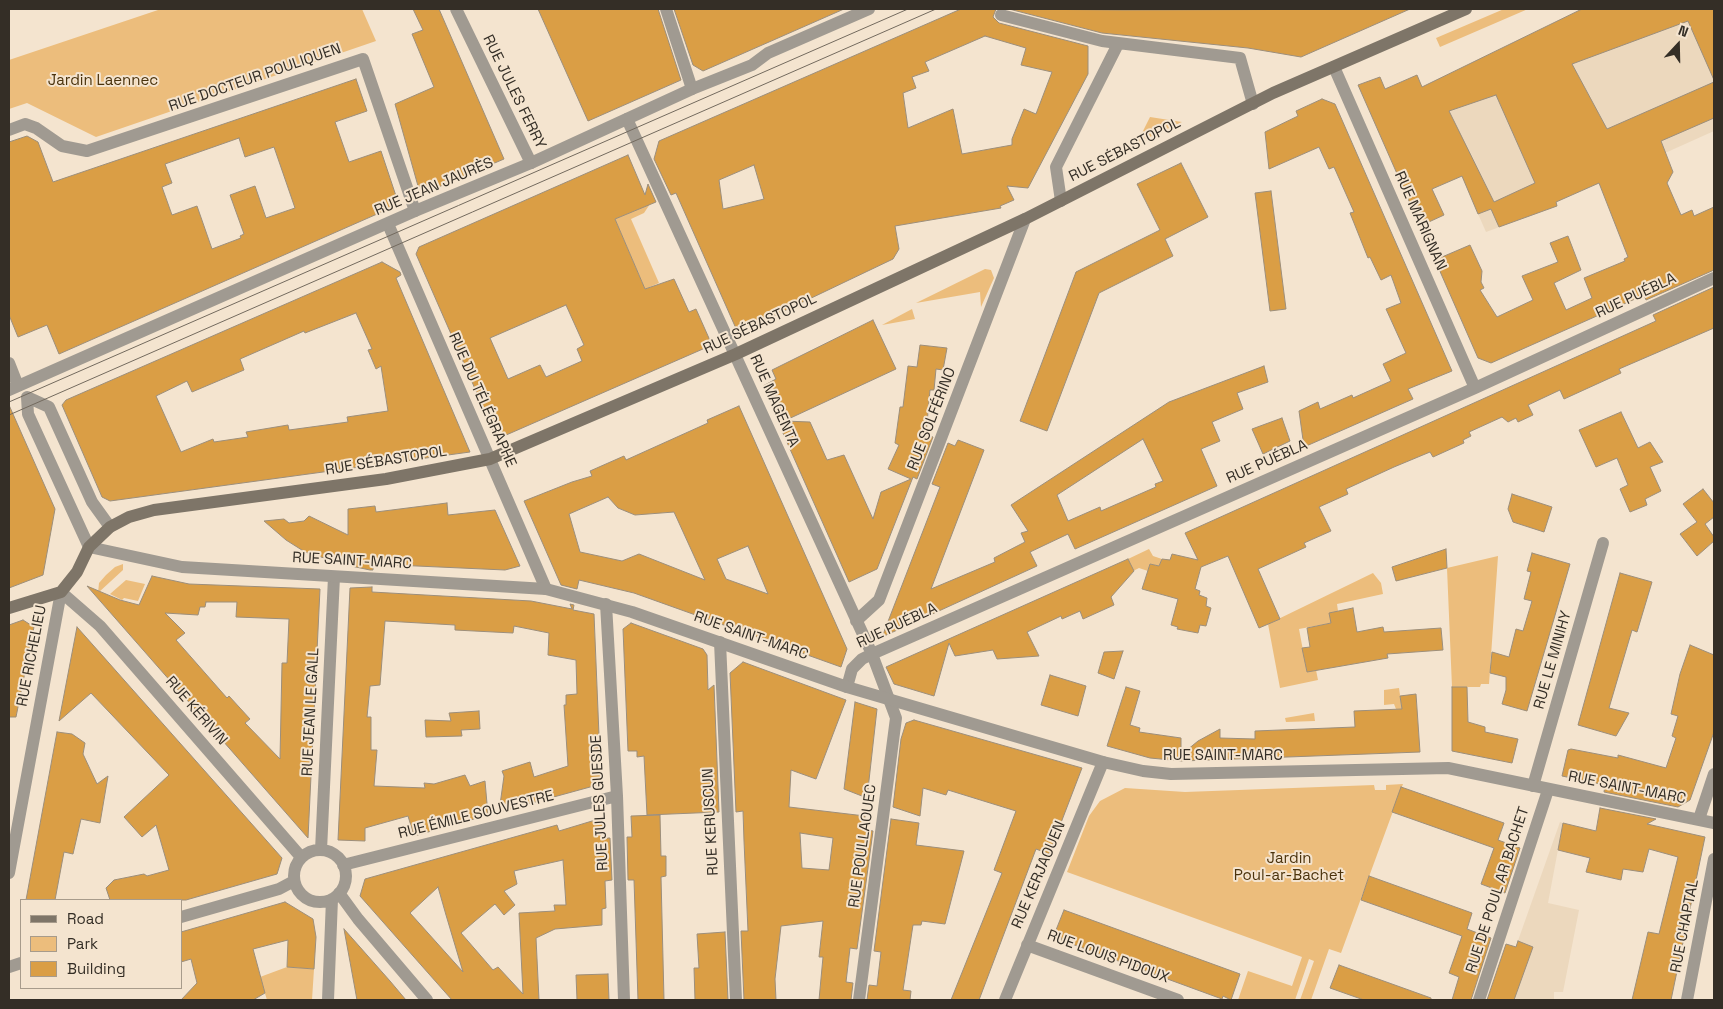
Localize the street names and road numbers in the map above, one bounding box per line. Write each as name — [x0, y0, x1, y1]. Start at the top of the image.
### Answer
street label: RUE JULES FERRY — [479, 32, 549, 152]
street label: RUE DOCTEUR POULIQUEN — [166, 40, 344, 116]
street label: RUE SÉBASTOPOL — [1066, 114, 1184, 186]
street label: RUE JEAN JAURÈS — [372, 154, 496, 220]
street label: RUE MARIGNAN — [1390, 169, 1450, 273]
street label: RUE PUÉBLA — [1593, 270, 1679, 322]
street label: RUE SÉBASTOPOL — [700, 290, 820, 358]
street label: RUE DU TÉLÉGRAPHE — [444, 330, 520, 470]
street label: RUE MAGENTA — [746, 352, 802, 450]
street label: RUE SOLFÉRINO — [904, 365, 960, 473]
street label: RUE PUÉBLA — [1224, 436, 1310, 488]
street label: RUE SÉBASTOPOL — [324, 442, 448, 480]
street label: RUE SAINT-MARC — [292, 549, 412, 573]
street label: RUE PUÉBLA — [854, 600, 940, 652]
street label: RUE RICHELIEU — [13, 604, 51, 708]
street label: RUE SAINT-MARC — [691, 608, 811, 664]
street label: RUE LE MINIHY — [1530, 609, 1576, 711]
street label: RUE JEAN LE GALL — [299, 647, 323, 777]
street label: RUE KÉRIVIN — [161, 673, 231, 749]
street label: RUE JULES GUESDE — [587, 735, 613, 871]
street label: RUE SAINT-MARC — [1163, 747, 1283, 765]
street label: RUE KERUSCUN — [699, 768, 723, 876]
street label: RUE SAINT-MARC — [1566, 768, 1688, 808]
street label: RUE POULLAOUEC — [845, 783, 881, 909]
street label: RUE ÉMILE SOUVESTRE — [396, 787, 556, 843]
street label: RUE DE POUL AR BACHET — [1463, 805, 1533, 975]
street label: RUE KERJAOUEN — [1008, 819, 1070, 931]
street label: RUE CHAPTAL — [1667, 878, 1703, 974]
street label: RUE LOUIS PIDOUX — [1045, 927, 1171, 987]

